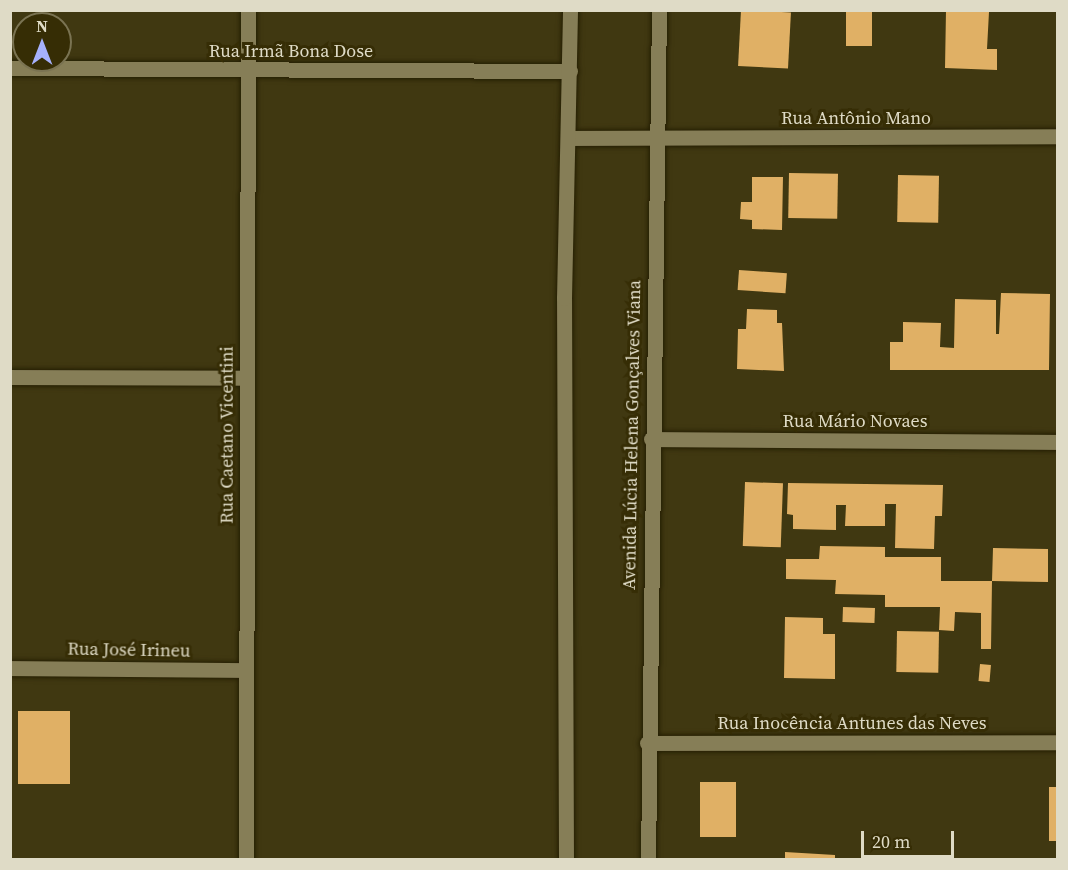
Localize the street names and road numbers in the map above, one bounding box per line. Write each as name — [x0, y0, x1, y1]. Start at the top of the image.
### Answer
street label: Rua Irmã Bona Dose — [209, 40, 373, 62]
street label: Rua Antônio Mano — [781, 107, 931, 129]
street label: Avenida Lúcia Helena Gonçalves Viana — [618, 280, 646, 590]
street label: Rua Caetano Vicentini — [216, 346, 238, 524]
street label: Rua Mário Novaes — [782, 410, 928, 432]
street label: Rua José Irineu — [67, 638, 191, 662]
street label: Rua Inocência Antunes das Neves — [717, 712, 987, 734]

